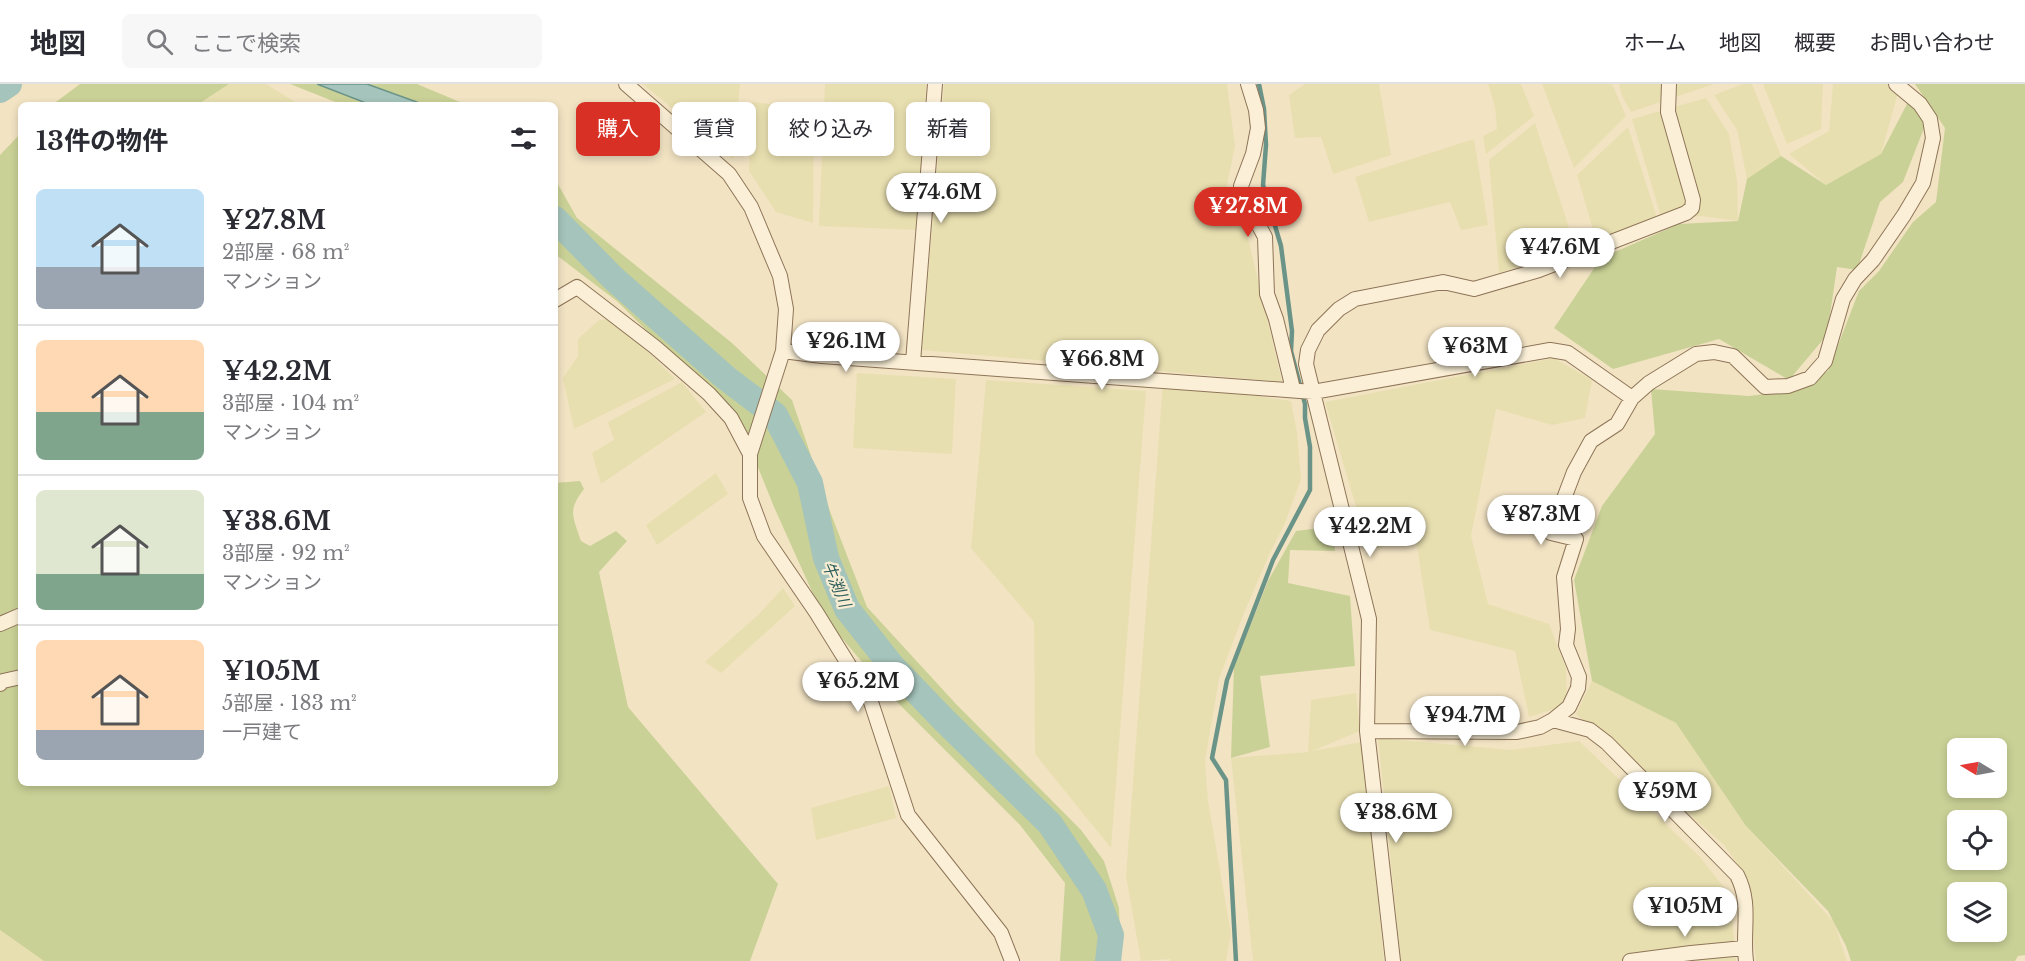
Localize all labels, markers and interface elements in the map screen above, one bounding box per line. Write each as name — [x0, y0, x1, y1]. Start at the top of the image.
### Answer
search box — [122, 14, 542, 68]
icon: search — [143, 25, 176, 58]
text: 地図 — [30, 26, 86, 61]
text: ここで検索 — [191, 30, 301, 57]
text: ホーム — [1624, 30, 1686, 56]
text: 地図 — [1719, 30, 1761, 56]
text: 概要 — [1794, 30, 1836, 56]
text: お問い合わせ — [1869, 30, 1995, 56]
chip: 購入 — [576, 102, 660, 156]
chip: 賃貸 — [672, 102, 756, 156]
chip: 絞り込み — [768, 102, 894, 156]
chip: 新着 — [906, 102, 990, 156]
icon: filters — [507, 122, 540, 155]
text: 13件の物件 — [36, 125, 168, 157]
pin: ¥74.6M — [892, 173, 990, 224]
text: ¥74.6M — [900, 180, 982, 204]
pin: ¥27.8M — [1199, 187, 1297, 238]
text: ¥27.8M — [1208, 194, 1288, 218]
text: ¥27.8M — [222, 204, 326, 236]
icon: home — [84, 213, 156, 285]
pin: ¥47.6M — [1511, 228, 1609, 279]
text: ¥47.6M — [1520, 235, 1600, 259]
text: 2部屋 · 68 m² — [222, 240, 349, 264]
text: マンション — [222, 269, 322, 293]
pin: ¥26.1M — [797, 322, 895, 373]
pin: ¥63M — [1439, 327, 1511, 378]
text: ¥26.1M — [806, 329, 886, 353]
text: ¥63M — [1442, 334, 1508, 358]
pin: ¥66.8M — [1053, 340, 1151, 391]
text: ¥66.8M — [1060, 347, 1144, 371]
text: ¥42.2M — [222, 355, 332, 387]
icon: home — [84, 364, 156, 436]
text: 3部屋 · 104 m² — [222, 391, 359, 415]
text: マンション — [222, 420, 322, 444]
pin: ¥87.3M — [1492, 495, 1590, 546]
text: ¥87.3M — [1501, 502, 1581, 526]
text: ¥38.6M — [222, 505, 331, 537]
pin: ¥42.2M — [1321, 507, 1419, 558]
icon: home — [84, 514, 156, 586]
text: ¥42.2M — [1328, 514, 1412, 538]
text: 3部屋 · 92 m² — [222, 541, 350, 565]
water label: 牛渕川 — [818, 558, 856, 612]
text: マンション — [222, 570, 322, 594]
text: ¥105M — [222, 655, 320, 687]
pin: ¥65.2M — [809, 662, 907, 713]
icon: home — [84, 664, 156, 736]
text: ¥65.2M — [816, 669, 900, 693]
text: 5部屋 · 183 m² — [222, 691, 357, 715]
pin: ¥94.7M — [1416, 696, 1514, 747]
text: ¥94.7M — [1424, 703, 1506, 727]
text: 一戸建て — [222, 720, 302, 744]
north arrow — [1947, 738, 2007, 798]
map controls — [1947, 738, 2007, 942]
pin: ¥59M — [1629, 772, 1701, 823]
text: ¥59M — [1632, 779, 1698, 803]
pin: ¥38.6M — [1347, 793, 1445, 844]
text: ¥38.6M — [1354, 800, 1438, 824]
button: locate — [1947, 810, 2007, 870]
button: layers — [1947, 882, 2007, 942]
pin: ¥105M — [1643, 887, 1727, 938]
text: ¥105M — [1647, 894, 1723, 918]

